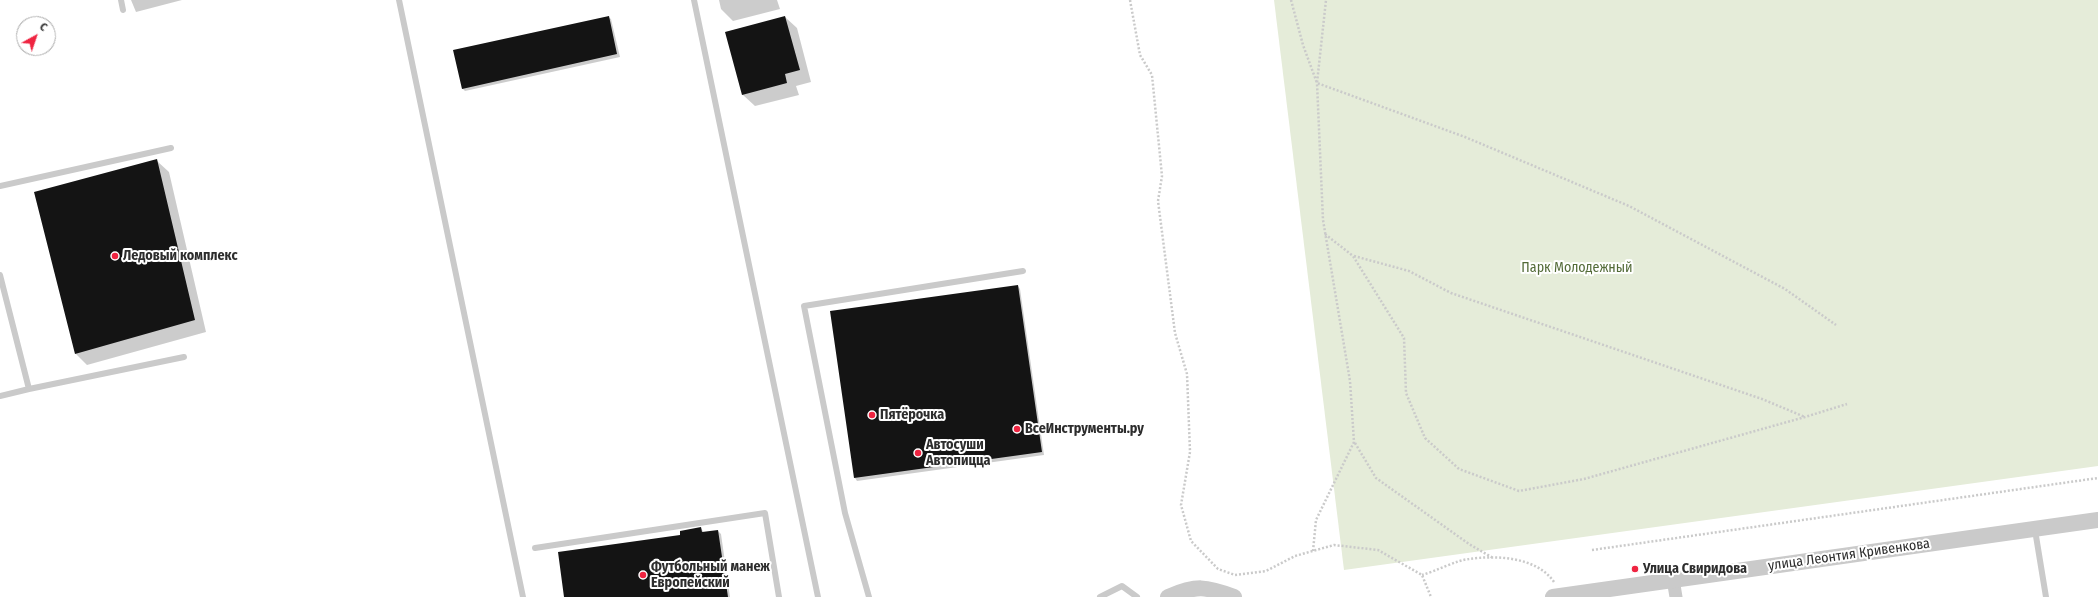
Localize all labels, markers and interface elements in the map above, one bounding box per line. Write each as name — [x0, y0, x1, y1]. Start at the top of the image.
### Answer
north arrow — [16, 16, 56, 56]
text: С — [37, 20, 50, 34]
place label: Ледовый комплекс — [123, 248, 238, 264]
marker: Ледовый комплекс — [110, 251, 120, 261]
park label: Парк Молодежный — [1521, 260, 1633, 276]
place label: Пятёрочка — [880, 407, 944, 423]
marker: Пятёрочка — [867, 410, 877, 420]
place label: ВсеИнструменты.ру — [1025, 421, 1144, 437]
marker: ВсеИнструменты.ру — [1012, 424, 1022, 434]
place label: Автосуши Автопицца — [926, 437, 991, 470]
marker: Автосуши Автопицца — [913, 448, 923, 458]
street label: улица Леонтия Кривенкова — [1767, 535, 1931, 575]
place label: Футбольный манеж Европейский — [651, 559, 770, 592]
place label: Улица Свиридова — [1643, 561, 1747, 577]
marker: Улица Свиридова — [1630, 564, 1640, 574]
marker: Футбольный манеж Европейский — [638, 570, 648, 580]

